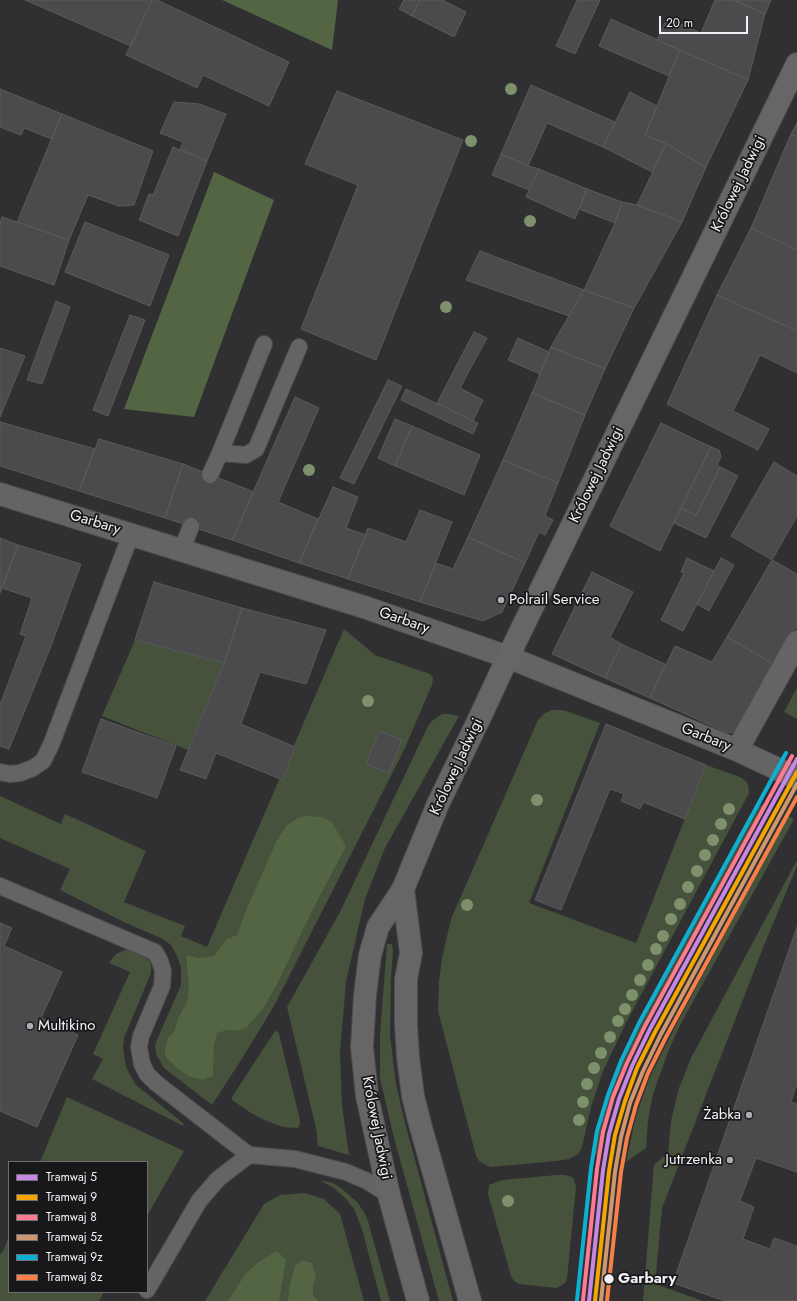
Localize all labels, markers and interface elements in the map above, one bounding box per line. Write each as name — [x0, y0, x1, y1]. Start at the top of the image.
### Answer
scale bar — [661, 8, 750, 34]
text: 20 m — [666, 14, 693, 32]
street label: Królowej Jadwigi — [708, 133, 770, 235]
street label: Królowej Jadwigi — [566, 424, 628, 526]
street label: Garbary — [68, 507, 122, 539]
place label: Polrail Service — [509, 591, 600, 609]
marker: Polrail Service — [496, 595, 506, 605]
street label: Garbary — [377, 604, 431, 638]
street label: Królowej Jadwigi — [427, 716, 487, 818]
street label: Garbary — [679, 720, 733, 756]
place label: Multikino — [38, 1017, 96, 1035]
marker: Multikino — [25, 1021, 35, 1031]
street label: Królowej Jadwigi — [357, 1075, 395, 1181]
place label: Żabka — [703, 1106, 741, 1124]
marker: Żabka — [744, 1110, 754, 1120]
place label: Jutrzenka — [665, 1151, 722, 1169]
marker: Jutrzenka — [725, 1155, 735, 1165]
legend — [8, 1161, 148, 1293]
text: Tramwaj 5 — [46, 1168, 97, 1186]
text: Tramwaj 9 — [46, 1188, 97, 1206]
text: Tramwaj 8 — [46, 1208, 97, 1226]
text: Tramwaj 5z — [46, 1228, 103, 1246]
text: Tramwaj 9z — [46, 1248, 103, 1266]
text: Tramwaj 8z — [46, 1268, 102, 1286]
place label: Garbary — [618, 1270, 676, 1288]
marker: Garbary — [602, 1272, 616, 1286]

